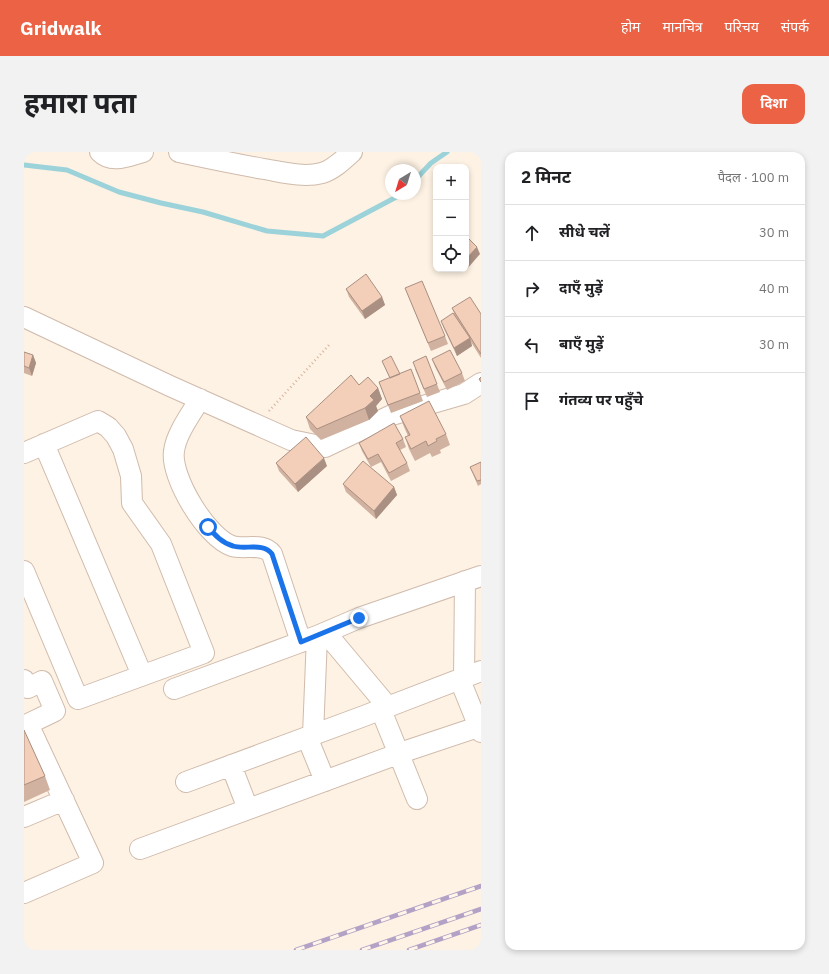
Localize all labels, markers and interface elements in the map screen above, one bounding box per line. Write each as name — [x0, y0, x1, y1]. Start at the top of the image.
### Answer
text: Gridwalk — [20, 16, 102, 40]
text: होम — [621, 18, 640, 36]
text: मानचित्र — [662, 18, 703, 36]
text: परिचय — [725, 18, 759, 36]
text: संपर्क — [781, 18, 809, 36]
text: हमारा पता — [24, 84, 136, 121]
button: दिशा — [742, 84, 805, 124]
north arrow — [385, 164, 421, 200]
map controls — [433, 164, 469, 272]
button: + — [433, 164, 469, 200]
text: 2 मिनट — [521, 166, 571, 188]
text: पैदल · 100 m — [718, 169, 789, 186]
button: − — [433, 200, 469, 236]
icon: ahead — [521, 222, 543, 244]
text: सीधे चलें — [559, 222, 610, 241]
text: 30 m — [759, 224, 789, 241]
button: locate — [433, 236, 469, 272]
icon: right — [521, 278, 543, 300]
text: दाएँ मुड़ें — [559, 278, 603, 297]
text: 40 m — [759, 280, 789, 297]
icon: left — [521, 334, 543, 356]
text: बाएँ मुड़ें — [559, 334, 604, 353]
text: 30 m — [759, 336, 789, 353]
icon: arrive — [521, 390, 543, 412]
text: गंतव्य पर पहुँचे — [559, 390, 643, 409]
route start — [199, 518, 217, 536]
route end — [350, 609, 368, 627]

